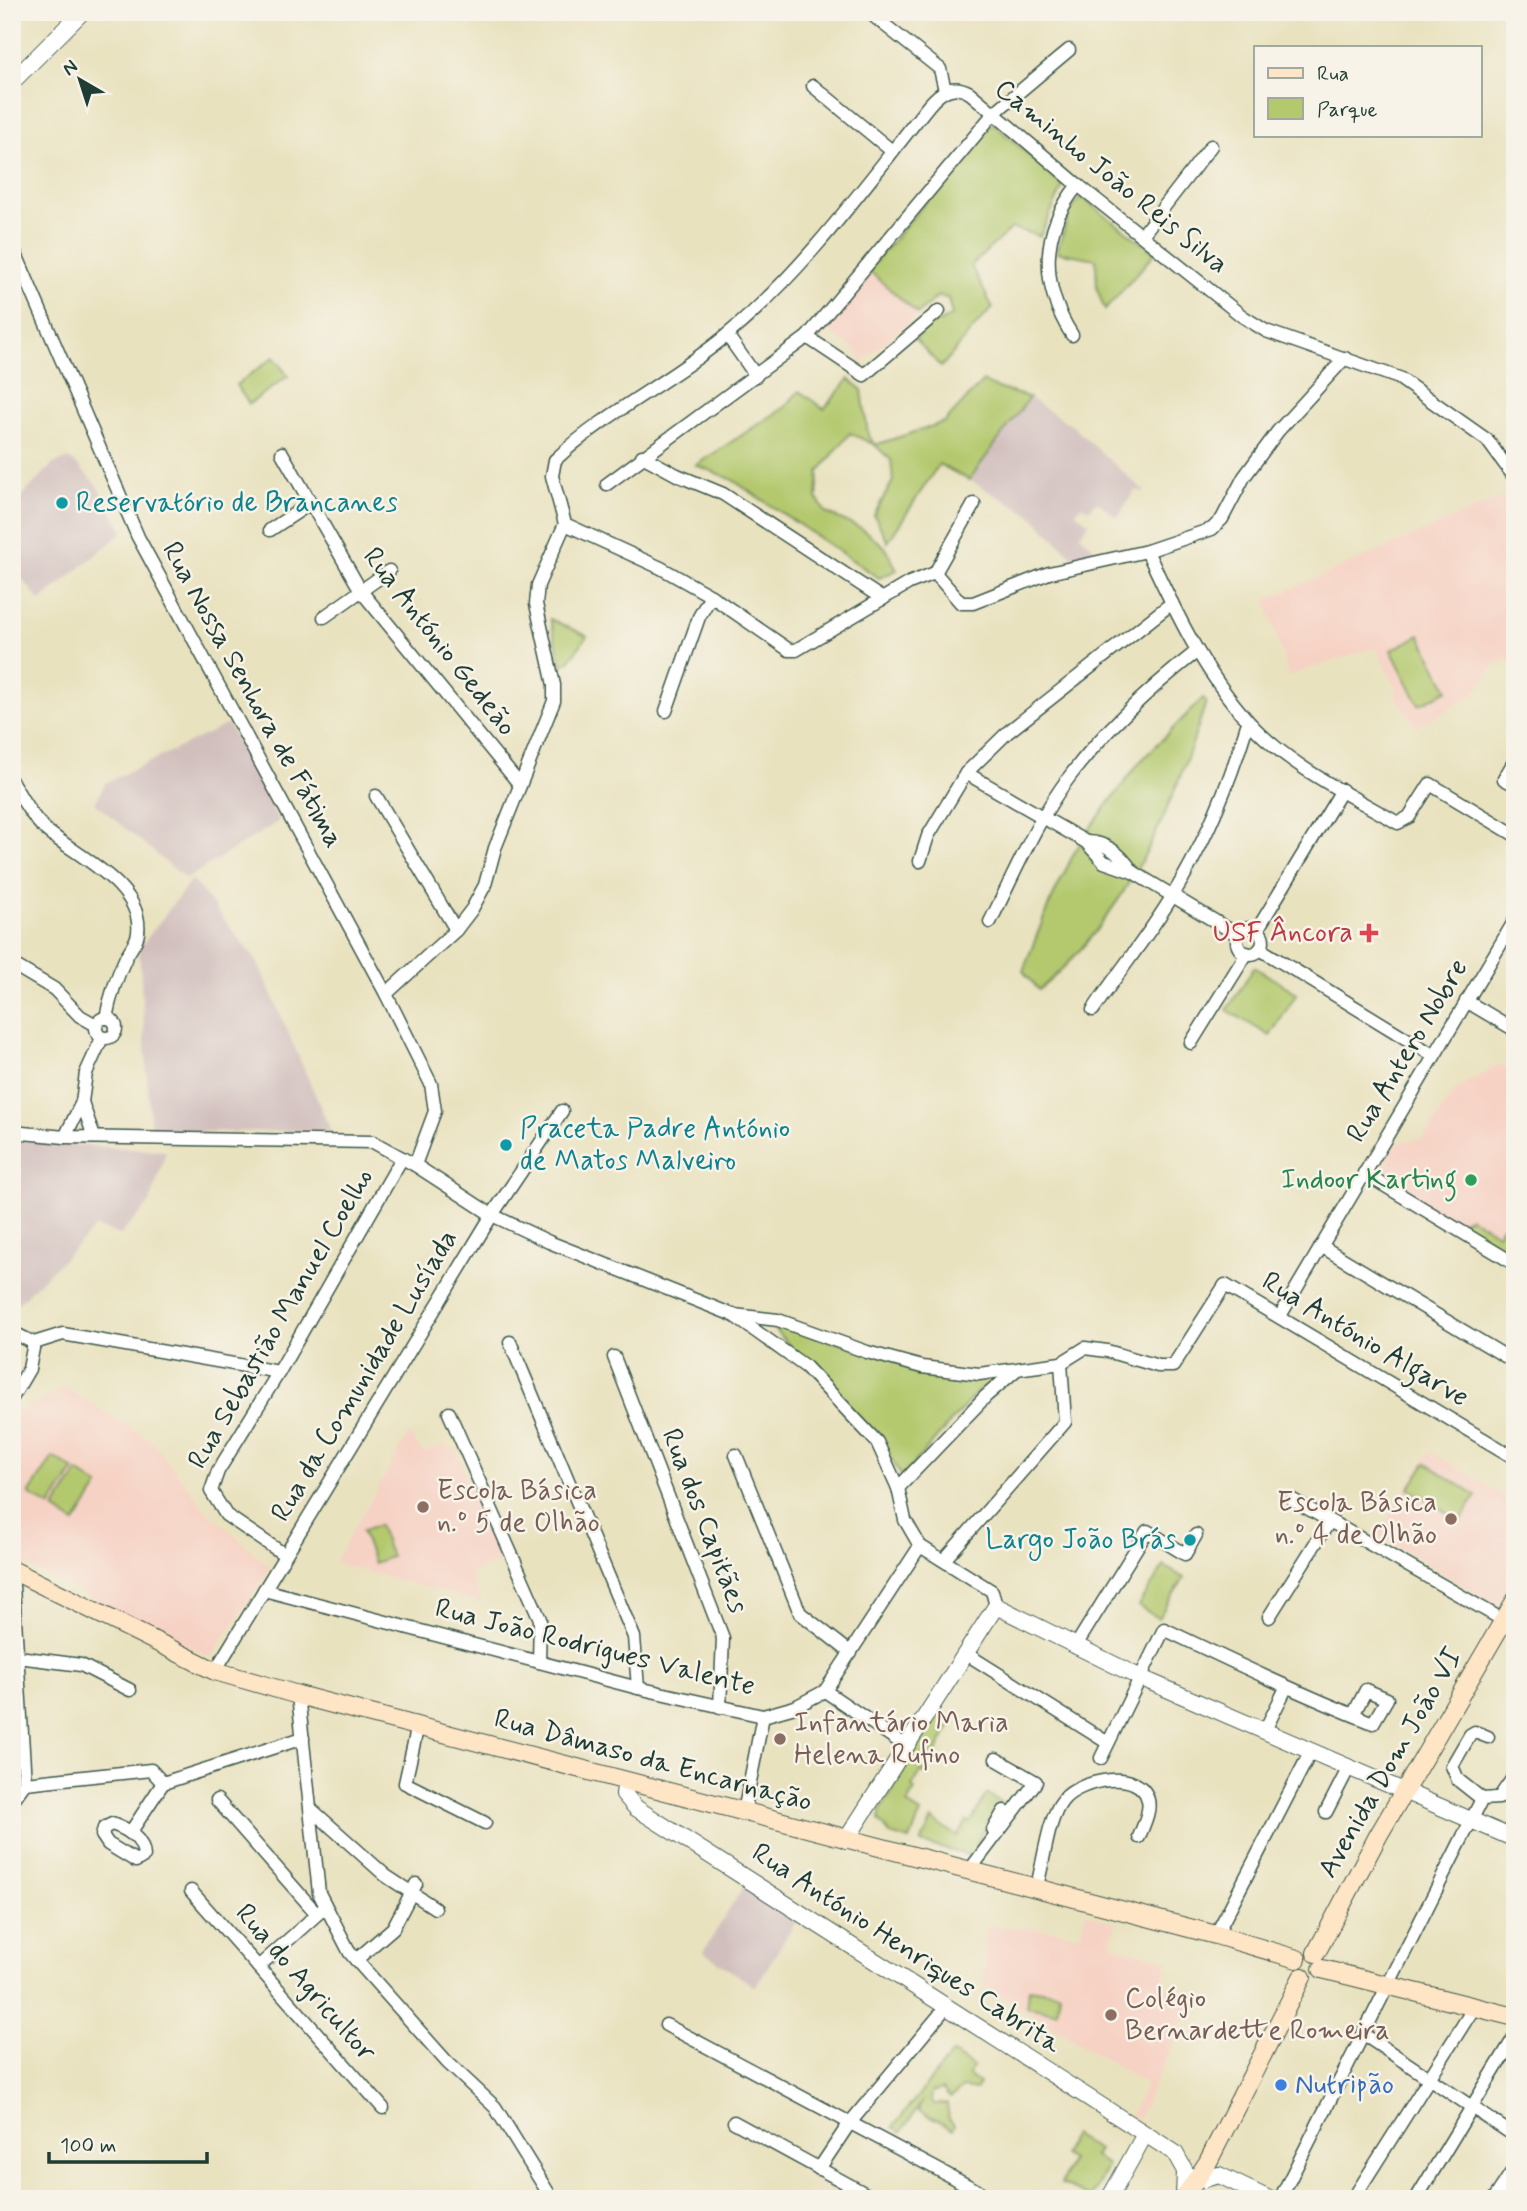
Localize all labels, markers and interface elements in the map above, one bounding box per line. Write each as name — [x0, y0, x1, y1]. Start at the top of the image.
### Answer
north arrow — [46, 46, 116, 116]
legend — [1254, 46, 1482, 136]
text: N — [57, 54, 83, 82]
text: Rua — [1317, 60, 1349, 88]
street label: Caminho João Reis Silva — [986, 71, 1236, 283]
text: Parque — [1317, 96, 1378, 124]
place label: Reservatório de Brancanes — [76, 485, 398, 522]
marker: Reservatório de Brancanes — [54, 495, 70, 511]
street label: Rua Nossa Senhora de Fátima — [152, 535, 352, 855]
street label: Rua António Gedeão — [354, 540, 524, 744]
place label: USF Âncora — [1213, 915, 1353, 952]
marker: USF Âncora — [1359, 923, 1379, 943]
street label: Rua Antero Nobre — [1339, 952, 1477, 1150]
place label: Praceta Padre António de Matos Malveiro — [520, 1111, 790, 1180]
marker: Praceta Padre António de Matos Malveiro — [498, 1137, 514, 1153]
street label: Rua Sebastião Manuel Coelho — [180, 1162, 382, 1476]
place label: Indoor Karting — [1281, 1162, 1457, 1202]
marker: Indoor Karting — [1463, 1172, 1479, 1188]
street label: Rua da Comunidade Lusíada — [263, 1223, 467, 1529]
street label: Rua António Algarve — [1253, 1263, 1476, 1419]
street label: Rua dos Capitães — [652, 1423, 756, 1619]
place label: Escola Básica n.º 5 de Olhão — [437, 1473, 600, 1542]
place label: Escola Básica n.º 4 de Olhão — [1275, 1485, 1437, 1554]
marker: Escola Básica n.º 5 de Olhão — [415, 1499, 431, 1515]
marker: Escola Básica n.º 4 de Olhão — [1443, 1511, 1459, 1527]
place label: Largo João Brás — [985, 1522, 1176, 1561]
marker: Largo João Brás — [1182, 1532, 1198, 1548]
street label: Rua João Rodrigues Valente — [431, 1590, 759, 1706]
street label: Avenida Dom João VI — [1310, 1641, 1472, 1885]
street label: Rua Dâmaso da Encarnação — [490, 1701, 816, 1821]
place label: Infantário Maria Helena Rufino — [794, 1705, 1009, 1774]
marker: Infantário Maria Helena Rufino — [772, 1731, 788, 1747]
street label: Rua António Henriques Cabrita — [744, 1835, 1068, 2063]
street label: Rua do Agricultor — [226, 1896, 385, 2071]
place label: Colégio Bernardette Romeira — [1125, 1981, 1390, 2050]
marker: Colégio Bernardette Romeira — [1103, 2007, 1119, 2023]
place label: Nutripão — [1295, 2067, 1394, 2104]
marker: Nutripão — [1273, 2077, 1289, 2093]
scale bar — [49, 2120, 206, 2164]
text: 100 m — [60, 2132, 116, 2160]

